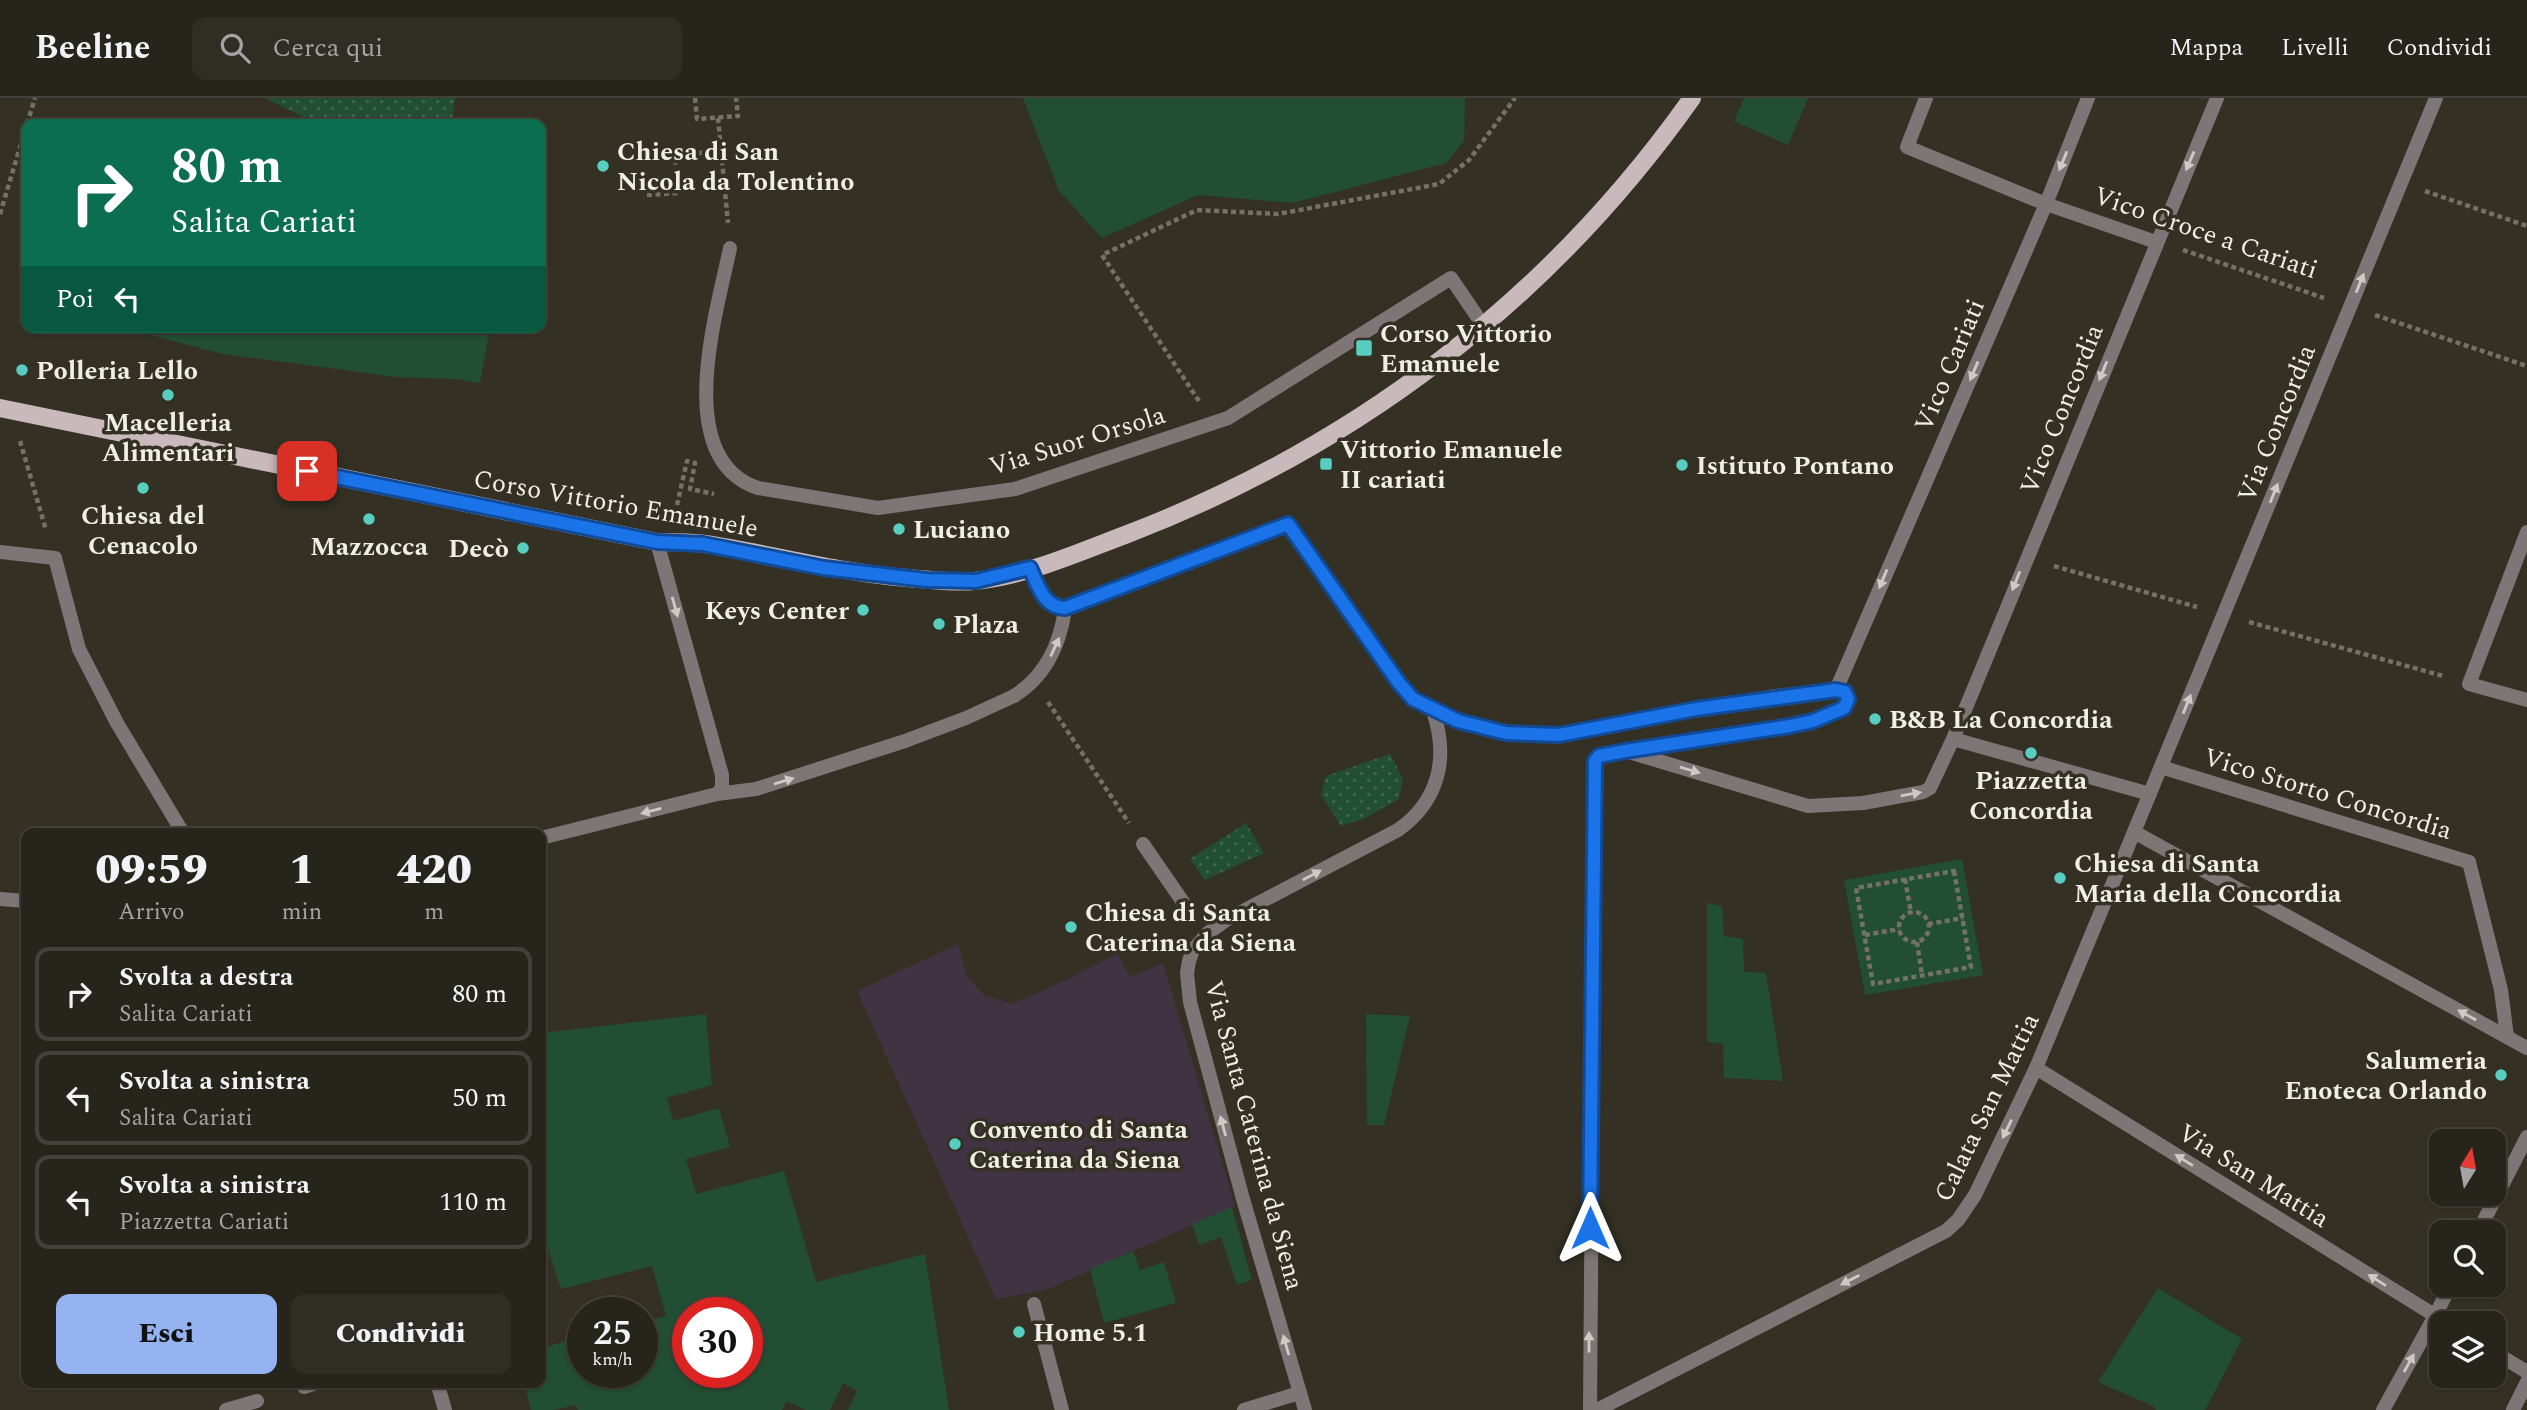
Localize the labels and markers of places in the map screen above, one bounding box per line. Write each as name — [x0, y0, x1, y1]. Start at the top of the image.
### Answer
place label: Chiesa di San Nicola da Tolentino — [617, 132, 854, 202]
marker: Chiesa di San Nicola da Tolentino — [595, 158, 611, 174]
place label: Corso Vittorio Emanuele — [1380, 314, 1552, 384]
marker: Corso Vittorio Emanuele — [1354, 338, 1374, 358]
place label: Polleria Lello — [36, 351, 198, 391]
marker: Polleria Lello — [14, 362, 30, 378]
marker: Macelleria Alimentari — [160, 387, 176, 403]
place label: Macelleria Alimentari — [102, 403, 234, 473]
place label: Vittorio Emanuele II cariati — [1340, 430, 1563, 500]
pin — [277, 441, 337, 501]
place label: Istituto Pontano — [1696, 446, 1894, 486]
marker: Vittorio Emanuele II cariati — [1318, 456, 1334, 472]
marker: Istituto Pontano — [1674, 457, 1690, 473]
marker: Chiesa del Cenacolo — [135, 480, 151, 496]
place label: Chiesa del Cenacolo — [81, 496, 205, 566]
place label: Luciano — [913, 510, 1010, 550]
marker: Mazzocca — [361, 511, 377, 527]
marker: Luciano — [891, 521, 907, 537]
place label: Mazzocca — [310, 527, 429, 567]
place label: Decò — [448, 529, 509, 569]
marker: Decò — [515, 540, 531, 556]
place label: Keys Center — [705, 591, 850, 631]
marker: Keys Center — [855, 602, 871, 618]
place label: Plaza — [953, 605, 1020, 645]
marker: Plaza — [931, 616, 947, 632]
place label: B&B La Concordia — [1889, 700, 2113, 740]
marker: B&B La Concordia — [1867, 711, 1883, 727]
marker: Piazzetta Concordia — [2023, 745, 2039, 761]
place label: Piazzetta Concordia — [1969, 761, 2093, 831]
place label: Chiesa di Santa Maria della Concordia — [2074, 844, 2342, 914]
marker: Chiesa di Santa Maria della Concordia — [2052, 870, 2068, 886]
place label: Chiesa di Santa Caterina da Siena — [1085, 893, 1297, 963]
marker: Chiesa di Santa Caterina da Siena — [1063, 919, 1079, 935]
place label: Salumeria Enoteca Orlando — [2285, 1041, 2488, 1111]
marker: Salumeria Enoteca Orlando — [2493, 1067, 2509, 1083]
place label: Convento di Santa Caterina da Siena — [969, 1110, 1189, 1180]
marker: Convento di Santa Caterina da Siena — [947, 1136, 963, 1152]
place label: Home 5.1 — [1033, 1313, 1148, 1353]
marker: Home 5.1 — [1011, 1324, 1027, 1340]

